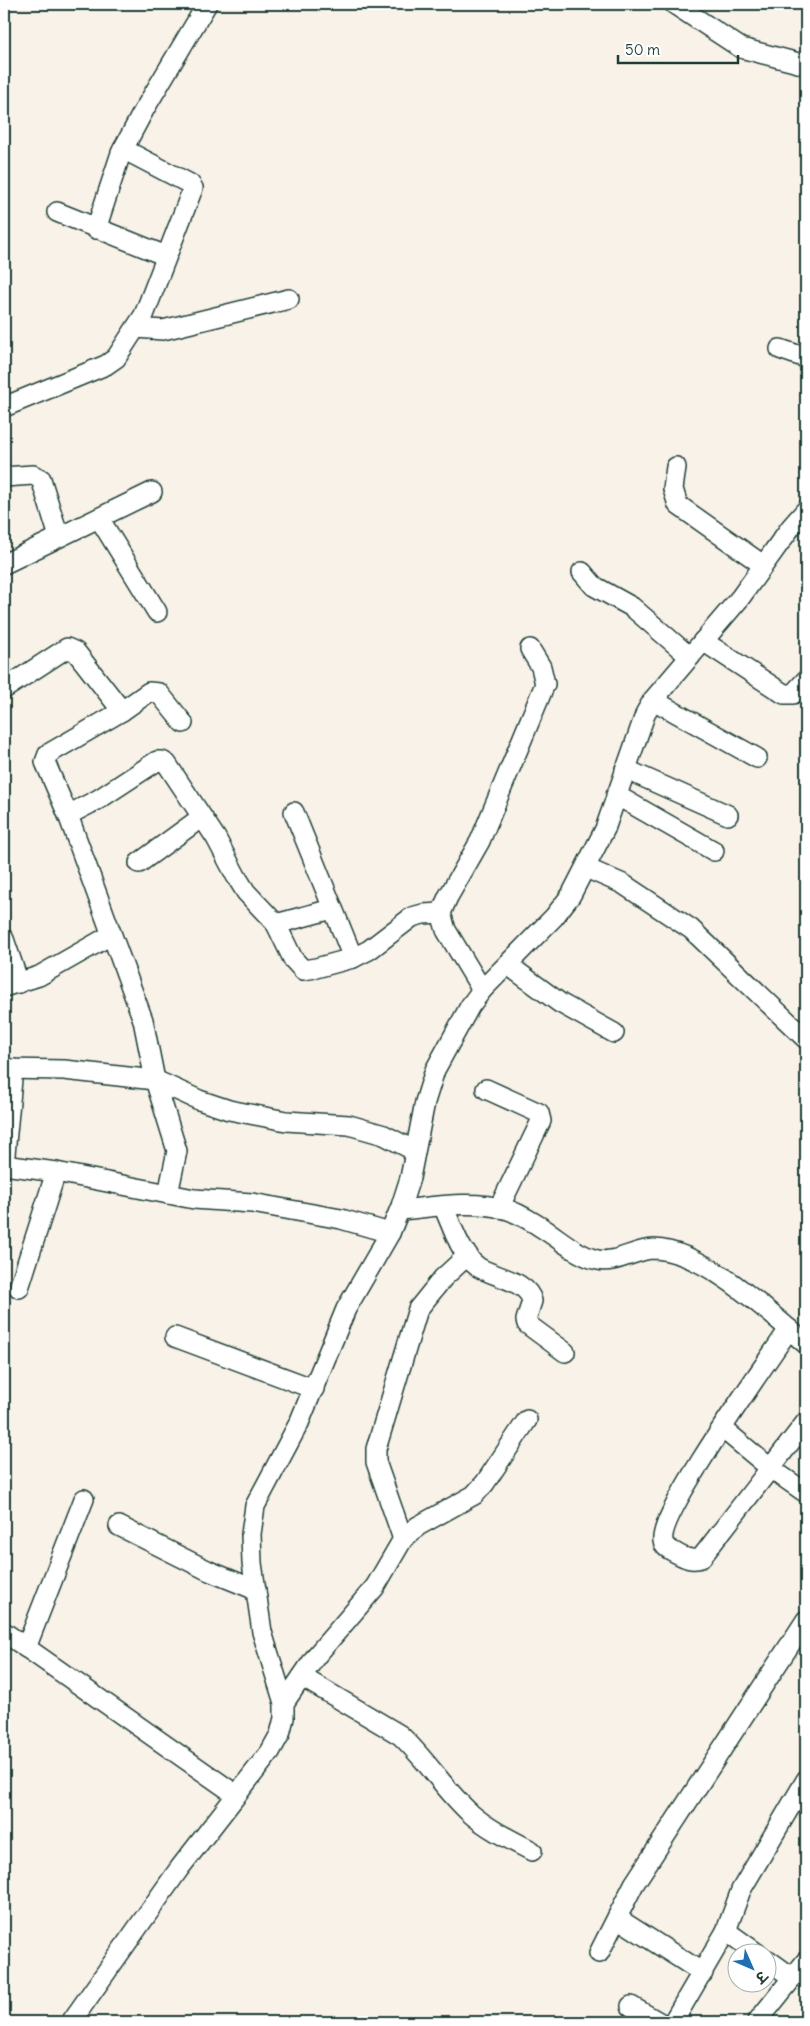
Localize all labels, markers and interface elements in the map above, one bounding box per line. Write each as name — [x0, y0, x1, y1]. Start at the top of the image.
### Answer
scale bar — [618, 32, 738, 64]
text: 50 m — [625, 40, 660, 59]
north arrow — [728, 1944, 778, 1994]
text: उ — [750, 1966, 772, 1988]

